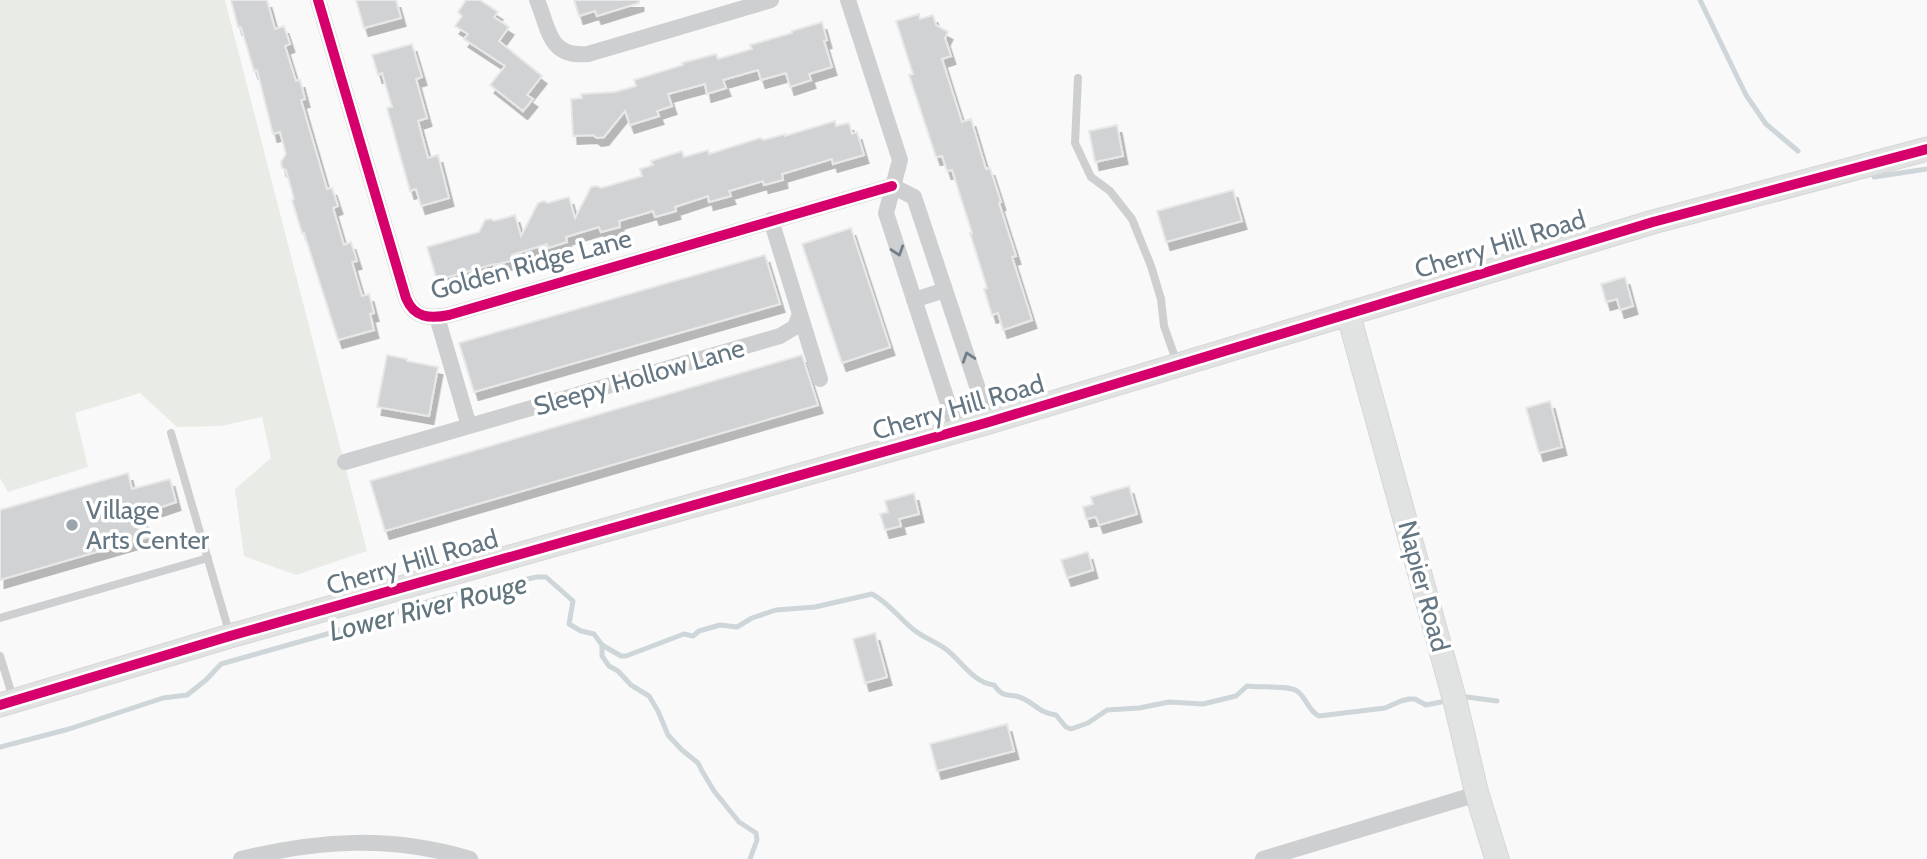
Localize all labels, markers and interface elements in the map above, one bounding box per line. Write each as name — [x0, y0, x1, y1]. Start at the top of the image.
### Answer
street label: Cherry Hill Road — [1411, 203, 1589, 285]
street label: Golden Ridge Lane — [427, 222, 635, 306]
one-way arrow — [890, 245, 905, 257]
street label: Sleepy Hollow Lane — [530, 332, 748, 422]
one-way arrow — [962, 352, 976, 364]
street label: Cherry Hill Road — [869, 367, 1047, 447]
place label: Village Arts Center — [86, 494, 210, 556]
marker: Village Arts Center — [64, 517, 80, 533]
street label: Napier Road — [1391, 517, 1457, 655]
street label: Cherry Hill Road — [323, 522, 501, 602]
water label: Lower River Rouge — [326, 566, 531, 648]

